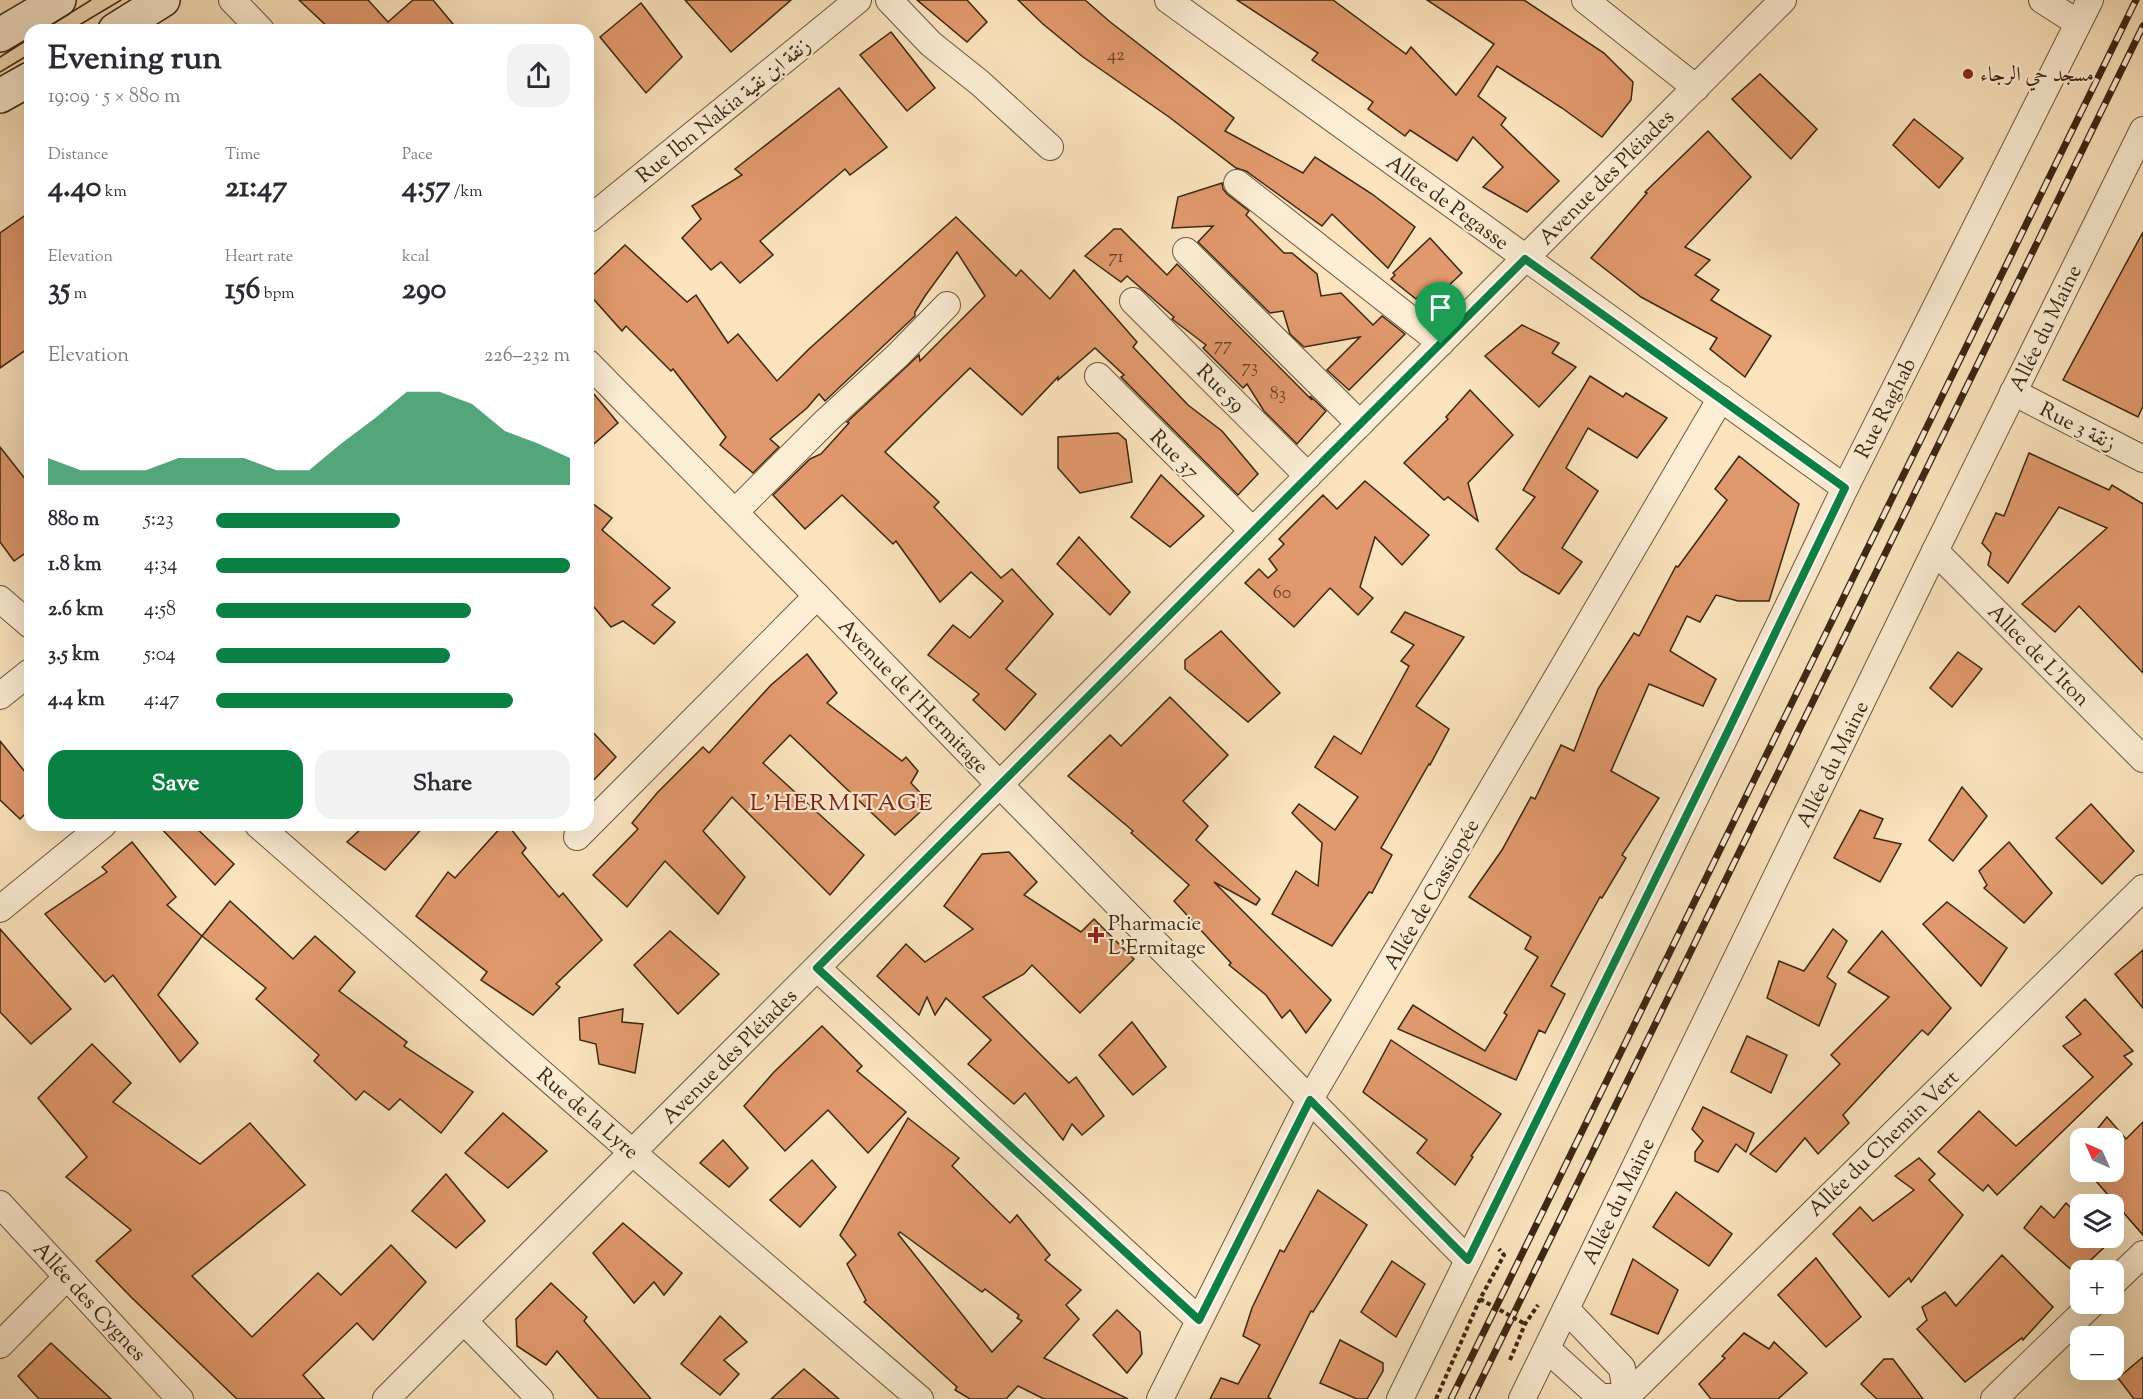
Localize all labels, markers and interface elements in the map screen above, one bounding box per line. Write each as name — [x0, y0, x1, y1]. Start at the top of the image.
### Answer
street label: Rue Ibn Nakia زنقة ابن نقية — [631, 32, 818, 191]
text: Evening run — [48, 36, 222, 84]
house number: 42 — [1107, 43, 1125, 69]
button: share — [507, 44, 570, 107]
place label: مسجد حي الرجاء — [1980, 61, 2094, 91]
marker: مسجد حي الرجاء — [1961, 67, 1975, 81]
text: 19:09 · 5 × 880 m — [48, 83, 180, 112]
street label: Avenue des Pléiades — [1533, 104, 1682, 253]
text: Distance — [48, 144, 108, 167]
text: Time — [225, 144, 261, 167]
text: Pace — [402, 144, 433, 167]
street label: Allee de Pegasse — [1379, 149, 1514, 259]
text: 4.40 — [48, 167, 101, 210]
text: 21:47 — [225, 167, 287, 210]
text: 4:57 — [402, 167, 450, 210]
text: km — [101, 181, 127, 204]
text: /km — [450, 181, 483, 204]
house number: 71 — [1108, 245, 1124, 271]
text: Elevation — [48, 246, 113, 269]
text: Heart rate — [225, 246, 293, 269]
text: kcal — [402, 246, 430, 269]
street label: Allée du Maine — [2003, 260, 2090, 397]
text: 35 — [48, 269, 70, 312]
text: 156 — [225, 269, 260, 312]
text: 290 — [402, 269, 447, 312]
pin — [1415, 282, 1466, 344]
text: m — [70, 283, 87, 306]
text: bpm — [260, 283, 295, 306]
icon: arrive — [1424, 291, 1457, 324]
house number: 77 — [1214, 333, 1232, 359]
text: Elevation — [48, 342, 129, 371]
text: 226–232 m — [484, 342, 570, 371]
street label: Rue Raghab — [1849, 354, 1925, 464]
house number: 73 — [1242, 355, 1258, 381]
street label: Rue 59 — [1188, 358, 1251, 421]
house number: 83 — [1270, 382, 1286, 408]
street label: Rue 3 زنقة — [2034, 396, 2120, 460]
street label: Rue 37 — [1142, 424, 1206, 488]
text: 880 m — [48, 506, 99, 535]
text: 5:23 — [144, 506, 173, 535]
text: 1.8 km — [48, 551, 102, 580]
text: 4:34 — [144, 551, 177, 580]
house number: 60 — [1273, 581, 1291, 607]
text: 2.6 km — [48, 596, 104, 625]
text: 4:58 — [144, 596, 176, 625]
street label: Allee de L'Iton — [1980, 598, 2096, 714]
street label: Avenue de l'Hermitage — [830, 613, 995, 782]
text: 3.5 km — [48, 641, 100, 670]
text: 5:04 — [144, 641, 176, 670]
text: 4.4 km — [48, 686, 105, 715]
text: 4:47 — [144, 686, 179, 715]
street label: Allée du Maine — [1790, 696, 1877, 833]
button: Save — [48, 750, 303, 819]
button: Share — [315, 750, 570, 819]
district label: L'HERMITAGE — [750, 787, 934, 821]
street label: Allée de Cassiopée — [1377, 814, 1488, 976]
place label: Pharmacie L'Ermitage — [1108, 910, 1206, 964]
marker: Pharmacie L'Ermitage — [1089, 928, 1103, 942]
street label: Avenue des Pléiades — [656, 983, 805, 1132]
street label: Rue de la Lyre — [529, 1062, 644, 1167]
street label: Allée du Chemin Vert — [1802, 1064, 1967, 1225]
north arrow — [2070, 1128, 2124, 1182]
map controls — [2070, 1128, 2124, 1380]
street label: Allée du Maine — [1576, 1133, 1663, 1270]
button: layers — [2070, 1194, 2124, 1248]
street label: Allée des Cygnes — [25, 1236, 152, 1369]
button: + — [2070, 1260, 2124, 1314]
button: − — [2070, 1326, 2124, 1380]

